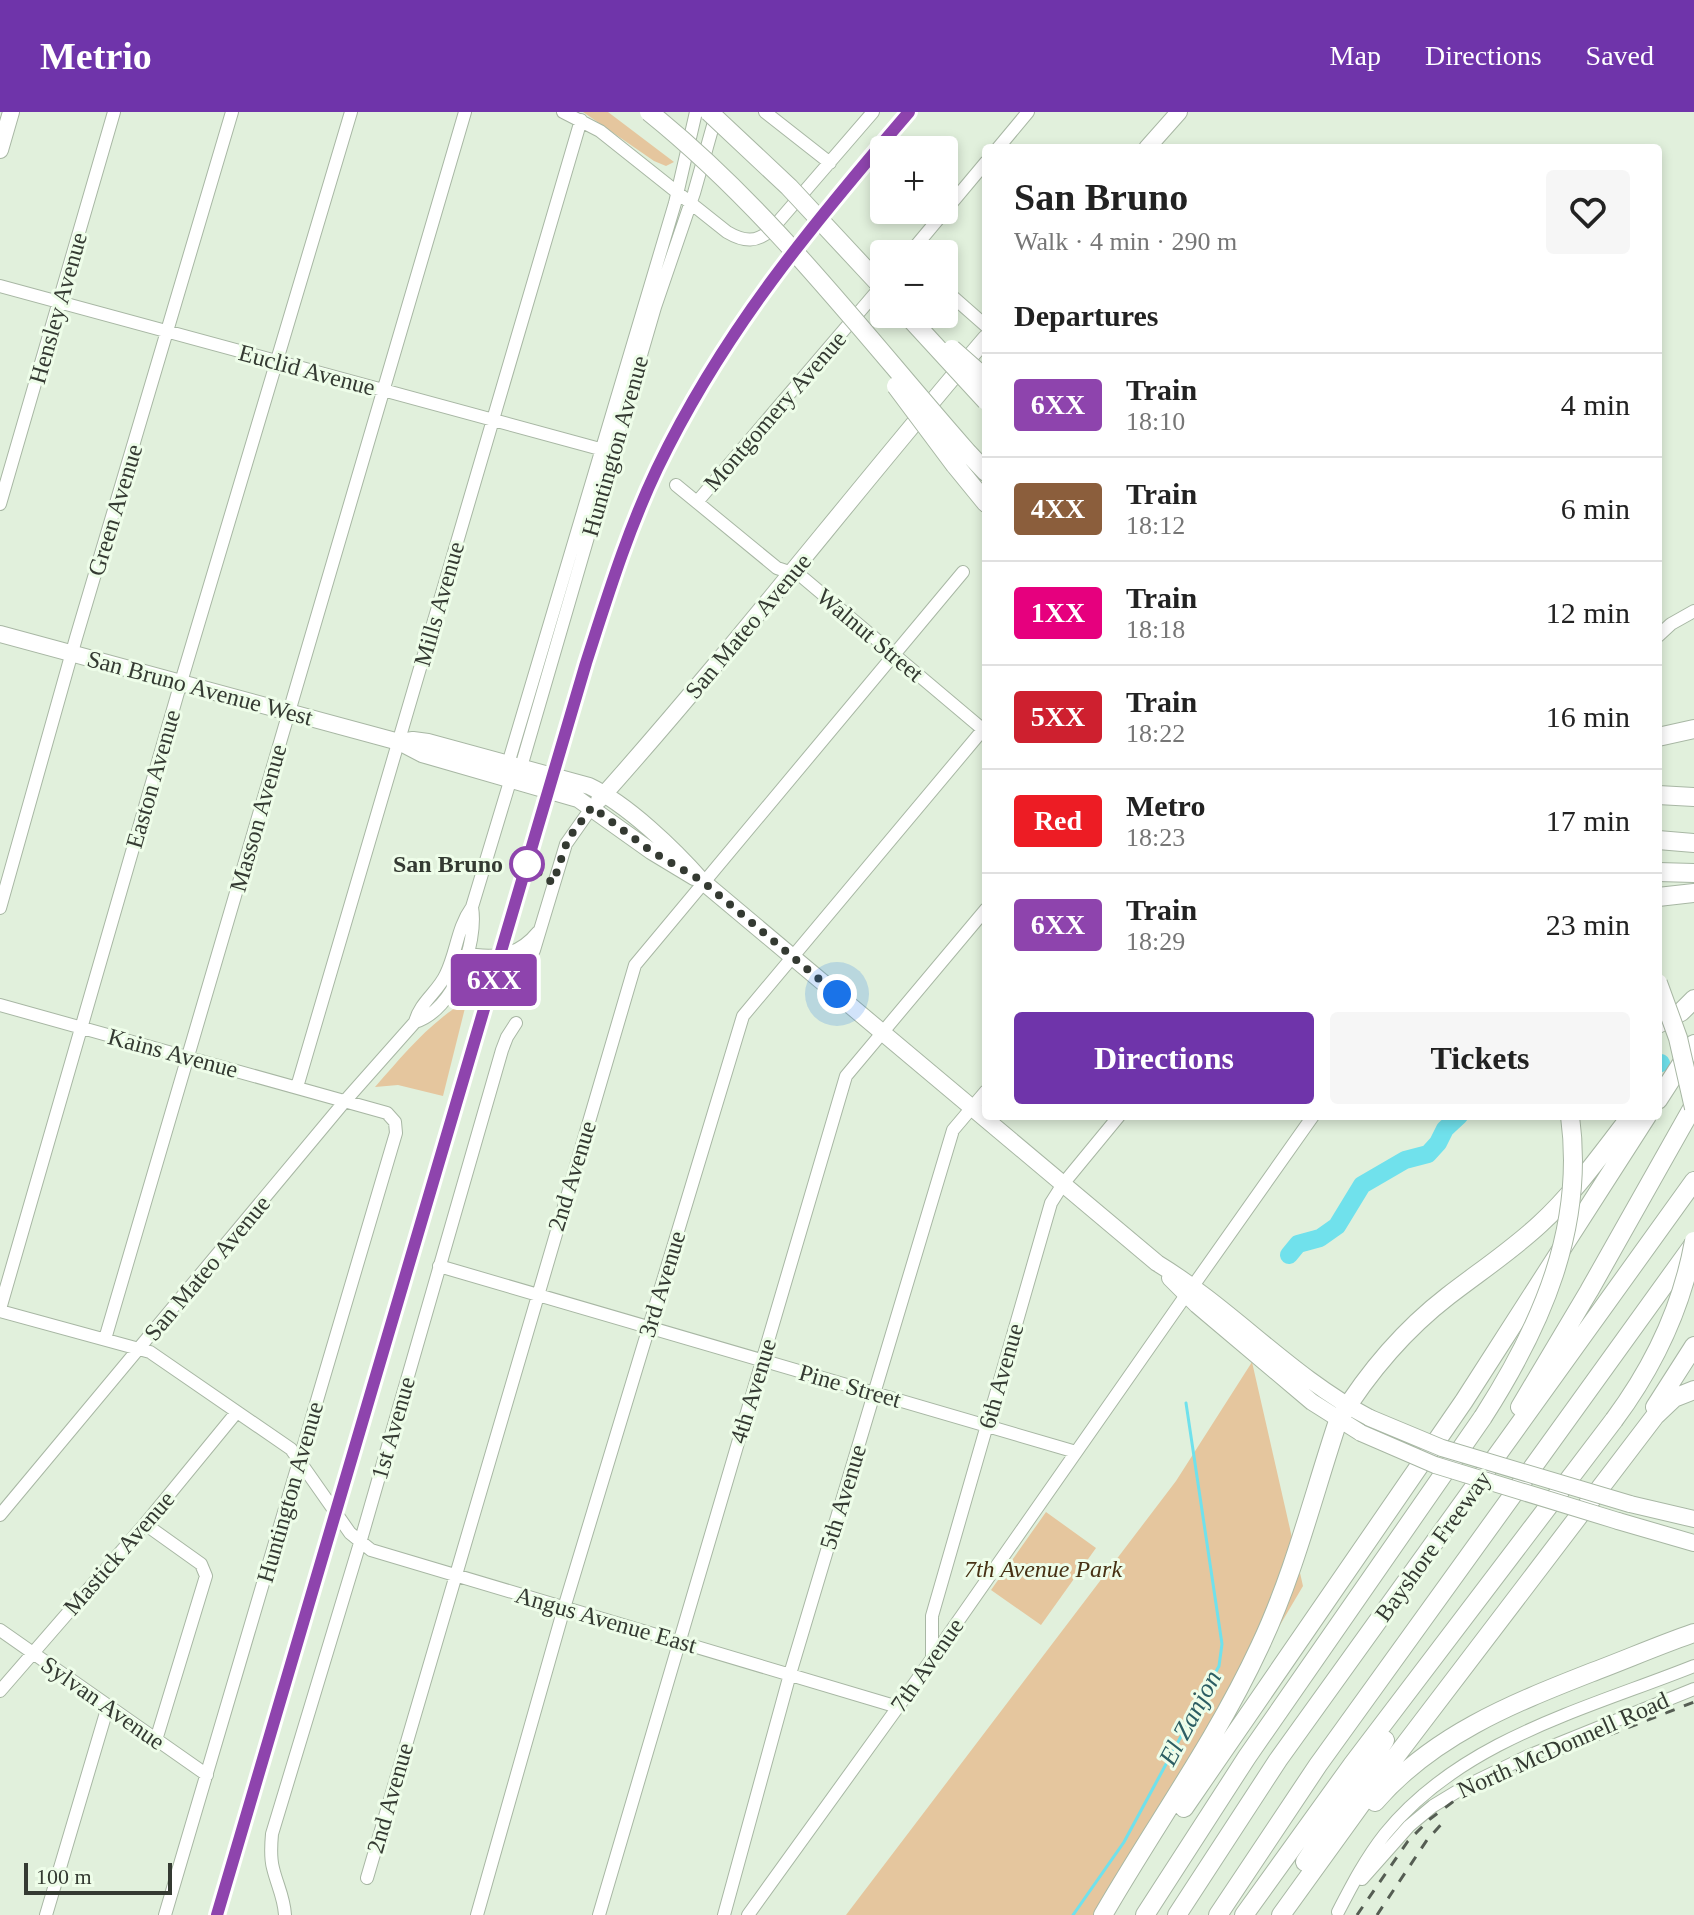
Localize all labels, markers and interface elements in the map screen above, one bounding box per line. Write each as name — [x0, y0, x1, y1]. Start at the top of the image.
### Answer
text: Metrio — [40, 35, 152, 77]
text: Map — [1330, 40, 1381, 71]
text: Directions — [1425, 40, 1542, 71]
text: Saved — [1586, 40, 1654, 71]
map controls — [870, 136, 958, 328]
button: + — [870, 136, 958, 224]
button: heart — [1546, 170, 1630, 254]
text: San Bruno — [1014, 176, 1188, 218]
text: Walk · 4 min · 290 m — [1014, 227, 1237, 256]
street label: Hensley Avenue — [24, 229, 92, 387]
button: − — [870, 240, 958, 328]
text: Departures — [1014, 299, 1158, 332]
street label: Montgomery Avenue — [699, 326, 851, 496]
street label: Euclid Avenue — [236, 339, 378, 401]
street label: Huntington Avenue — [577, 353, 653, 539]
text: Train — [1126, 373, 1197, 406]
text: 4 min — [1561, 388, 1630, 421]
text: 6XX — [1031, 389, 1085, 420]
text: 18:10 — [1126, 407, 1185, 436]
street label: Green Avenue — [83, 441, 147, 579]
text: Train — [1126, 477, 1197, 510]
text: 6 min — [1561, 492, 1630, 525]
text: 4XX — [1031, 493, 1085, 524]
text: 18:12 — [1126, 511, 1185, 540]
street label: Mills Avenue — [409, 539, 469, 669]
street label: San Mateo Avenue — [680, 548, 816, 704]
text: Train — [1126, 581, 1197, 614]
street label: Walnut Street — [812, 583, 929, 687]
text: 12 min — [1546, 596, 1630, 629]
text: 1XX — [1031, 597, 1085, 628]
text: 18:18 — [1126, 615, 1185, 644]
street label: San Bruno Avenue West — [84, 645, 316, 731]
text: Train — [1126, 685, 1197, 718]
text: 16 min — [1546, 700, 1630, 733]
text: 5XX — [1031, 701, 1085, 732]
street label: Easton Avenue — [121, 707, 185, 851]
text: 18:22 — [1126, 719, 1185, 748]
street label: Masson Avenue — [225, 741, 291, 895]
text: Metro — [1126, 789, 1205, 822]
text: 17 min — [1546, 804, 1630, 837]
text: Red — [1034, 805, 1082, 836]
text: 18:23 — [1126, 823, 1185, 852]
marker: San Bruno — [510, 847, 544, 881]
place label: San Bruno — [393, 851, 503, 877]
text: Train — [1126, 893, 1197, 926]
text: 23 min — [1546, 908, 1630, 941]
text: 6XX — [1031, 909, 1085, 940]
text: 18:29 — [1126, 927, 1185, 956]
line badge: 6XX — [448, 954, 540, 1006]
text: 6XX — [467, 964, 521, 995]
your location — [817, 974, 857, 1014]
button: Directions — [1014, 1012, 1314, 1104]
button: Tickets — [1330, 1012, 1630, 1104]
street label: Kains Avenue — [105, 1023, 241, 1083]
street label: 2nd Avenue — [543, 1118, 601, 1234]
street label: San Mateo Avenue — [139, 1190, 275, 1346]
street label: 3rd Avenue — [634, 1228, 690, 1340]
street label: 6th Avenue — [974, 1320, 1028, 1432]
street label: 4th Avenue — [725, 1335, 781, 1447]
street label: Pine Street — [796, 1359, 904, 1413]
street label: 1st Avenue — [366, 1374, 420, 1482]
street label: Huntington Avenue — [252, 1399, 328, 1585]
street label: 5th Avenue — [815, 1441, 871, 1553]
street label: Bayshore Freeway — [1370, 1466, 1496, 1626]
street label: Mastick Avenue — [58, 1486, 180, 1620]
park label: 7th Avenue Park — [964, 1556, 1122, 1582]
street label: Angus Avenue East — [512, 1582, 700, 1658]
street label: 7th Avenue — [885, 1613, 969, 1717]
street label: Sylvan Avenue — [36, 1651, 170, 1755]
water label: El Zanjon — [1152, 1666, 1227, 1771]
street label: North McDonnell Road — [1454, 1687, 1672, 1803]
street label: 2nd Avenue — [362, 1740, 418, 1856]
scale bar — [24, 1859, 172, 1895]
text: 100 m — [36, 1864, 92, 1889]

